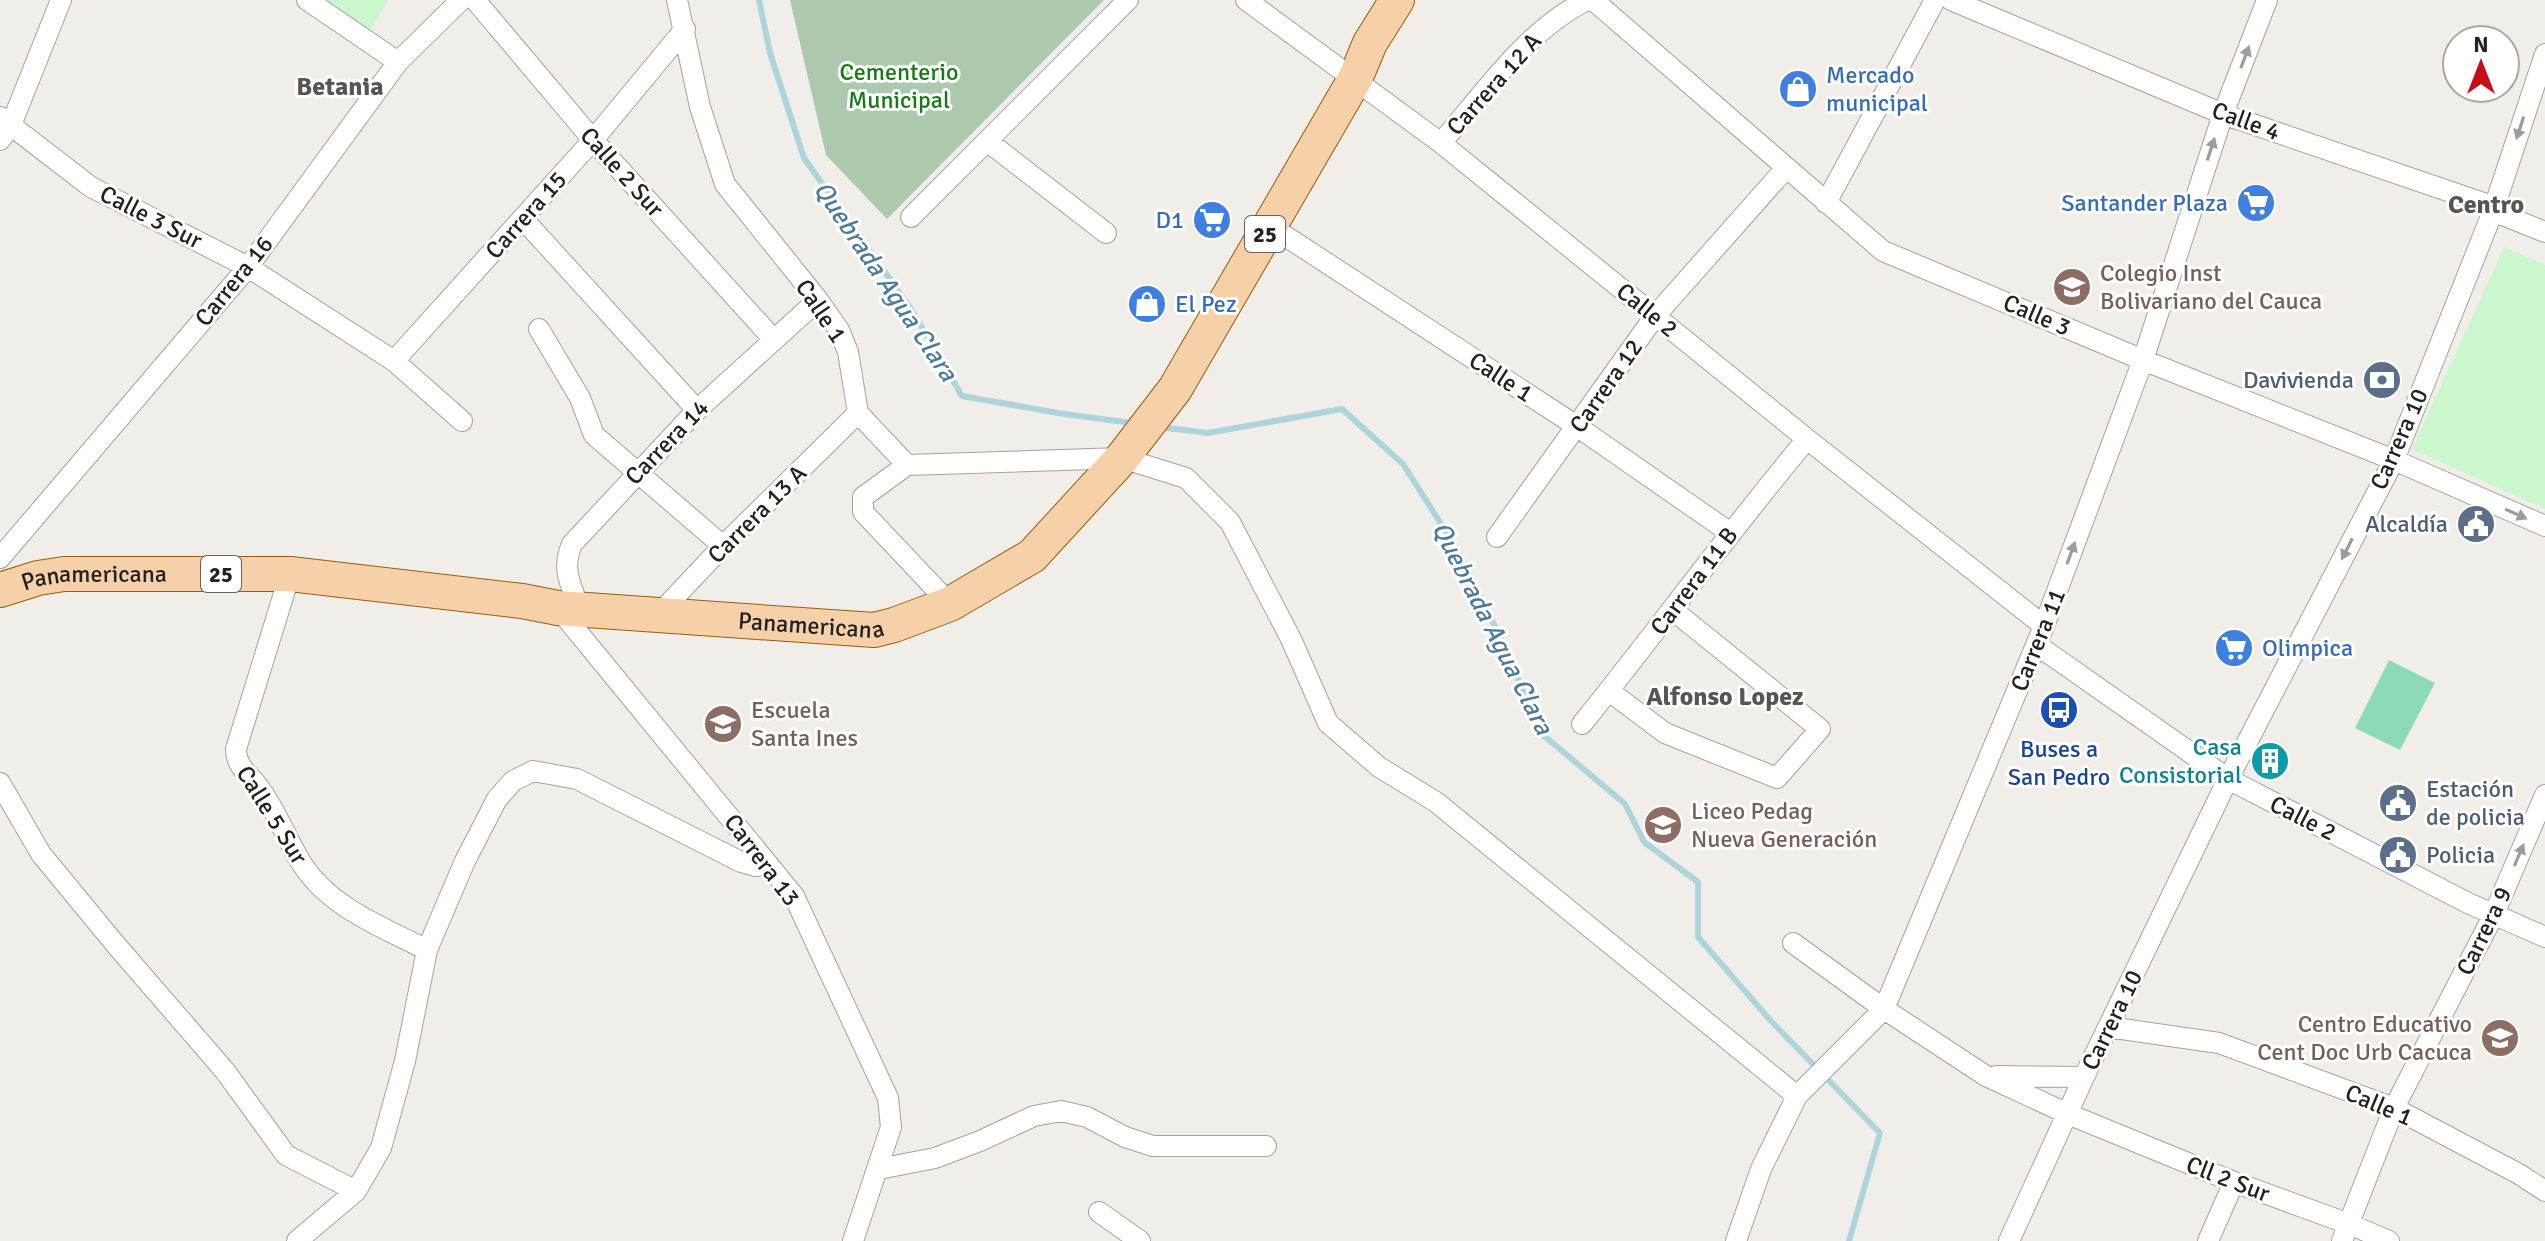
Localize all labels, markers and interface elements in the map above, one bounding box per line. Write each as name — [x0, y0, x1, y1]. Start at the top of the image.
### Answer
north arrow — [2441, 24, 2521, 104]
street label: Carrera 12 A — [1440, 26, 1548, 141]
text: N — [2473, 31, 2489, 58]
one-way arrow — [2239, 45, 2252, 69]
park label: Cementerio Municipal — [840, 57, 958, 115]
place label: Mercado municipal — [1826, 60, 1928, 118]
shop icon: Mercado municipal — [1777, 68, 1819, 110]
district label: Betania — [296, 71, 384, 103]
street label: Calle 4 — [2208, 95, 2284, 147]
one-way arrow — [2514, 116, 2526, 140]
street label: Calle 2 Sur — [574, 121, 670, 223]
one-way arrow — [2206, 136, 2218, 160]
street label: Carrera 15 — [479, 165, 573, 265]
water label: Quebrada Agua Clara — [806, 175, 964, 388]
street label: Calle 3 Sur — [95, 178, 207, 256]
supermarket icon: Santander Plaza — [2235, 182, 2277, 224]
place label: Santander Plaza — [2061, 188, 2228, 218]
district label: Centro — [2448, 189, 2524, 221]
supermarket icon: D1 — [1191, 199, 1233, 241]
place label: D1 — [1155, 205, 1184, 235]
road number: 25 — [1245, 216, 1285, 252]
street label: Carrera 16 — [188, 230, 280, 332]
place label: Colegio Inst Bolivariano del Cauca — [2100, 258, 2322, 316]
school or university icon: Colegio Inst Bolivariano del Cauca — [2051, 266, 2093, 308]
street label: Calle 1 — [789, 273, 853, 349]
street label: Calle 2 — [1610, 276, 1684, 344]
shop icon: El Pez — [1126, 283, 1168, 325]
street label: Calle 3 — [1999, 287, 2075, 343]
place label: El Pez — [1175, 289, 1237, 319]
street label: Carrera 12 — [1563, 333, 1649, 439]
street label: Calle 1 — [1463, 345, 1539, 409]
bank icon: Davivienda — [2361, 359, 2403, 401]
place label: Davivienda — [2243, 365, 2354, 395]
street label: Carrera 10 — [2363, 384, 2435, 494]
street label: Carrera 14 — [619, 393, 715, 491]
street label: Carrera 13 A — [701, 458, 813, 570]
public building icon: Alcaldía — [2455, 503, 2497, 545]
one-way arrow — [2505, 507, 2528, 520]
place label: Alcaldía — [2365, 509, 2448, 539]
water label: Quebrada Agua Clara — [1425, 517, 1560, 741]
street label: Carrera 11 B — [1644, 521, 1744, 641]
one-way arrow — [2341, 538, 2354, 561]
one-way arrow — [2066, 541, 2078, 565]
road number: 25 — [201, 556, 241, 592]
street label: Panamericana — [17, 559, 167, 597]
street label: Carrera 11 — [2004, 584, 2072, 696]
street label: Panamericana — [737, 606, 887, 645]
supermarket icon: Olimpica — [2213, 627, 2255, 669]
place label: Olimpica — [2262, 633, 2353, 663]
district label: Alfonso Lopez — [1646, 681, 1804, 713]
bus stop icon: Buses a San Pedro — [2038, 689, 2080, 731]
place label: Escuela Santa Ines — [751, 695, 858, 753]
school or university icon: Escuela Santa Ines — [702, 703, 744, 745]
place label: Casa Consistorial — [2119, 732, 2242, 790]
place label: Buses a San Pedro — [2008, 734, 2110, 792]
building icon: Casa Consistorial — [2249, 740, 2291, 782]
street label: Calle 5 Sur — [230, 760, 314, 870]
place label: Estación de policia — [2426, 774, 2525, 832]
public building icon: Estación de policia — [2377, 782, 2419, 824]
street label: Calle 2 — [2265, 789, 2341, 847]
place label: Liceo Pedag Nueva Generación — [1691, 796, 1877, 854]
school or university icon: Liceo Pedag Nueva Generación — [1642, 804, 1684, 846]
street label: Carrera 13 — [718, 808, 806, 912]
public building icon: Policia — [2377, 834, 2419, 876]
place label: Policia — [2426, 840, 2495, 870]
one-way arrow — [2513, 843, 2526, 866]
street label: Carrera 9 — [2450, 882, 2518, 980]
street label: Carrera 10 — [2075, 965, 2149, 1075]
place label: Centro Educativo Cent Doc Urb Cacuca — [2257, 1009, 2472, 1067]
school or university icon: Centro Educativo Cent Doc Urb Cacuca — [2479, 1017, 2521, 1059]
street label: Calle 1 — [2341, 1077, 2417, 1133]
street label: Cll 2 Sur — [2182, 1149, 2274, 1209]

